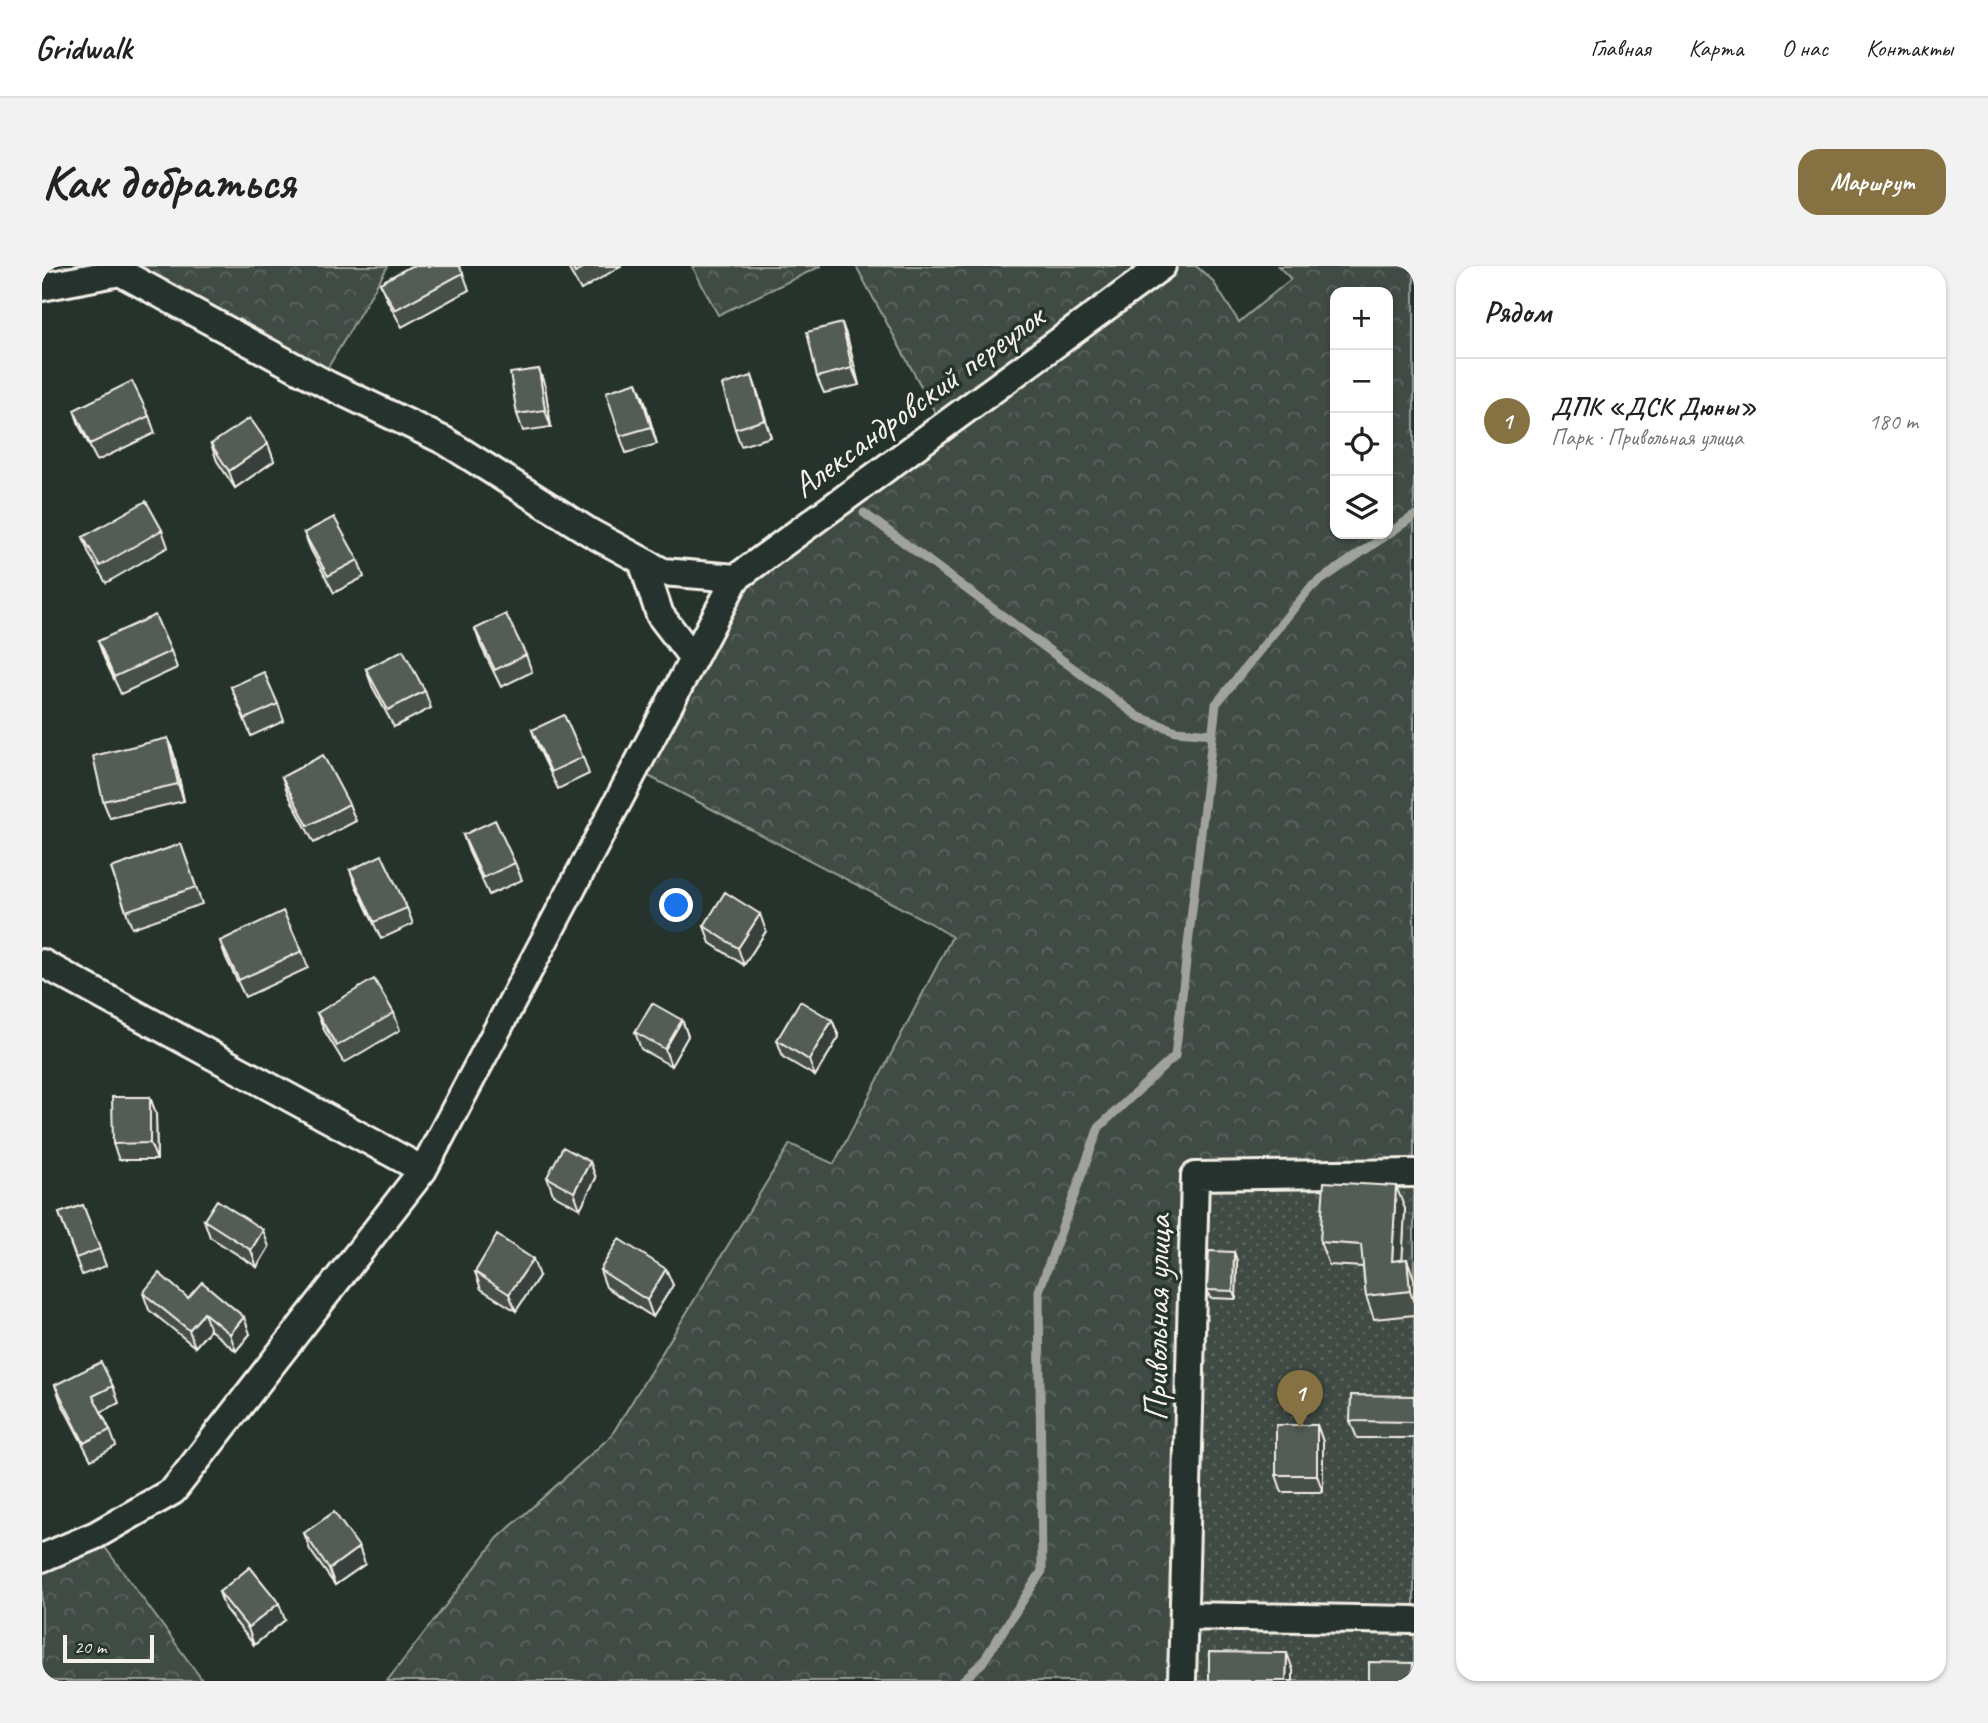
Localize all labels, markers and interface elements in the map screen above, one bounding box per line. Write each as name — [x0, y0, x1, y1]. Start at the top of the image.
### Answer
text: Gridwalk — [35, 27, 132, 69]
text: Главная — [1590, 33, 1651, 63]
text: Карта — [1689, 33, 1743, 63]
text: О нас — [1781, 33, 1828, 63]
text: Контакты — [1866, 33, 1953, 63]
button: Маршрут — [1798, 149, 1946, 215]
text: Как добраться — [42, 151, 295, 213]
map controls — [1330, 287, 1393, 539]
button: + — [1330, 287, 1393, 350]
street label: Александровский переулок — [783, 293, 1055, 508]
text: Рядом — [1484, 293, 1551, 331]
button: − — [1330, 350, 1393, 413]
text: ДПК «ДСК Дюны» — [1551, 390, 1756, 423]
text: 1 — [1502, 407, 1512, 436]
text: 180 m — [1869, 407, 1918, 436]
button: locate — [1330, 413, 1393, 476]
text: Парк · Привольная улица — [1551, 423, 1743, 452]
button: layers — [1330, 476, 1393, 539]
your location — [659, 888, 693, 922]
street label: Привольная улица — [1133, 1212, 1181, 1422]
pin: 1 — [1277, 1370, 1323, 1428]
scale bar — [63, 1632, 154, 1664]
text: 20 m — [74, 1635, 106, 1659]

